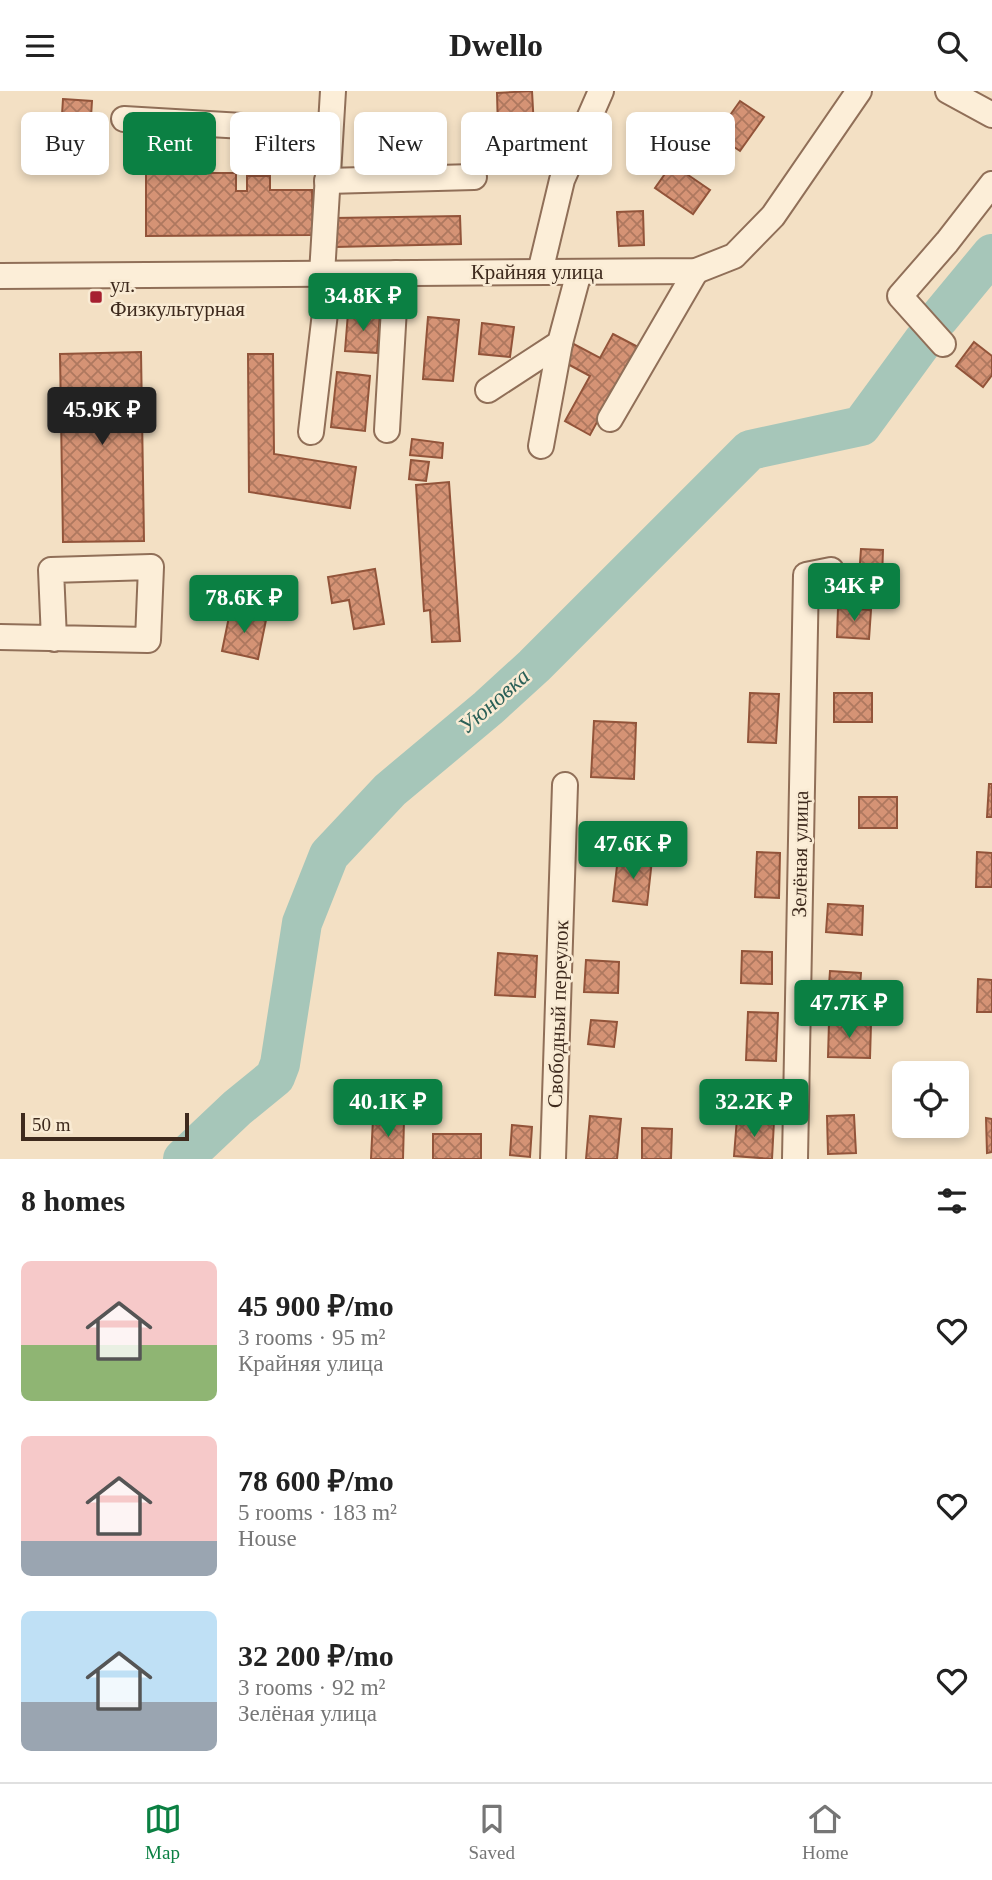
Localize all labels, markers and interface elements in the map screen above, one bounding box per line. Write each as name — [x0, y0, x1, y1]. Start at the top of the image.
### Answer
icon: menu — [21, 27, 59, 65]
text: Dwello — [449, 27, 543, 63]
icon: search — [933, 27, 971, 65]
chip: Buy — [21, 112, 109, 175]
chip: Rent — [123, 112, 216, 175]
chip: Filters — [230, 112, 340, 175]
chip: New — [354, 112, 447, 175]
chip: Apartment — [461, 112, 612, 175]
chip: House — [626, 112, 735, 175]
street label: Крайняя улица — [471, 260, 604, 284]
place label: ул. Физкультурная — [110, 273, 245, 321]
pin: 34.8K ₽ — [298, 273, 428, 333]
text: 34.8K ₽ — [324, 283, 402, 308]
marker: ул. Физкультурная — [88, 289, 104, 305]
pin: 45.9K ₽ — [37, 387, 167, 447]
text: 45.9K ₽ — [63, 397, 141, 422]
pin: 34K ₽ — [805, 563, 903, 623]
text: 34K ₽ — [824, 573, 884, 598]
pin: 78.6K ₽ — [179, 575, 309, 635]
text: 78.6K ₽ — [205, 585, 283, 610]
water label: Уюновка — [453, 663, 535, 739]
street label: Зелёная улица — [787, 790, 813, 918]
pin: 47.6K ₽ — [568, 821, 698, 881]
text: 47.6K ₽ — [594, 831, 672, 856]
street label: Свободный переулок — [543, 919, 573, 1108]
pin: 47.7K ₽ — [784, 981, 914, 1040]
text: 47.7K ₽ — [810, 990, 888, 1015]
map controls — [892, 1061, 969, 1138]
button: locate — [892, 1061, 969, 1138]
pin: 40.1K ₽ — [323, 1079, 453, 1139]
pin: 32.2K ₽ — [689, 1079, 819, 1139]
text: 40.1K ₽ — [349, 1089, 427, 1114]
text: 32.2K ₽ — [715, 1089, 793, 1114]
scale bar — [21, 1110, 189, 1142]
text: 50 m — [32, 1114, 71, 1135]
icon: filters — [933, 1182, 971, 1220]
text: 8 homes — [21, 1184, 125, 1217]
icon: home — [77, 1289, 161, 1373]
text: 45 900 ₽/mo — [238, 1289, 394, 1322]
icon: heart — [933, 1312, 971, 1350]
text: 3 rooms · 95 m² — [238, 1325, 385, 1350]
text: Крайняя улица — [238, 1351, 383, 1376]
icon: home — [77, 1464, 161, 1548]
text: 78 600 ₽/mo — [238, 1464, 394, 1497]
icon: heart — [933, 1487, 971, 1525]
text: 5 rooms · 183 m² — [238, 1500, 397, 1525]
text: House — [238, 1526, 297, 1551]
icon: home — [77, 1639, 161, 1723]
text: 32 200 ₽/mo — [238, 1639, 394, 1672]
icon: heart — [933, 1662, 971, 1700]
text: 3 rooms · 92 m² — [238, 1675, 385, 1700]
text: Зелёная улица — [238, 1701, 377, 1726]
tab: Map — [144, 1800, 182, 1864]
tab: Saved — [469, 1800, 515, 1864]
tab: Home — [802, 1800, 848, 1864]

